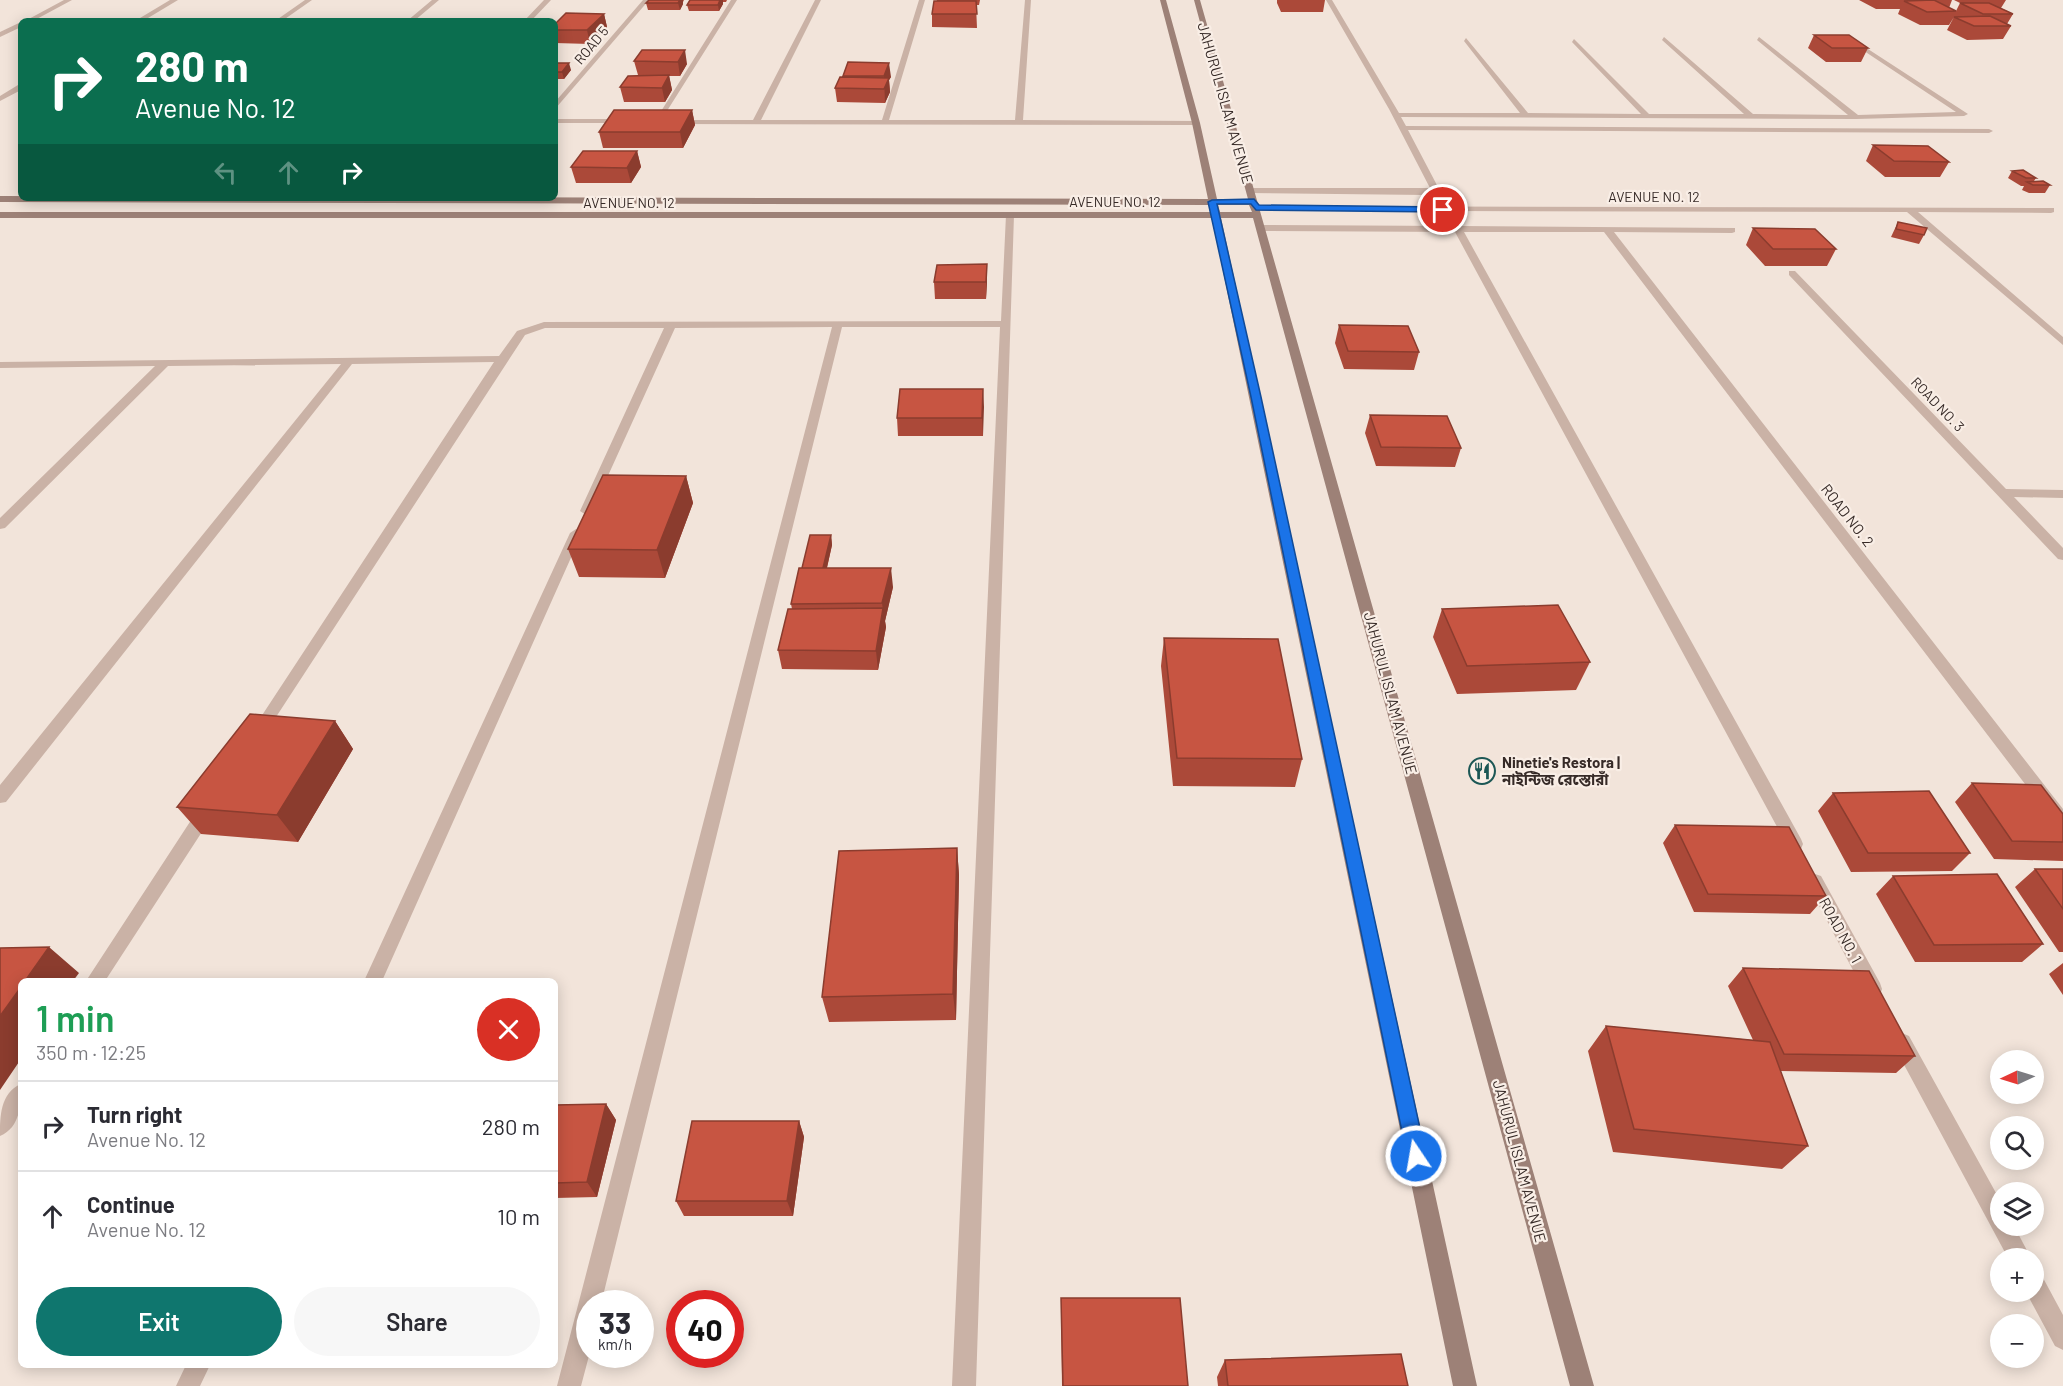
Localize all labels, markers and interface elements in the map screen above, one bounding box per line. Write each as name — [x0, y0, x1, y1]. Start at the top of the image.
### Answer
street label: JAHURUL ISLAM AVENUE — [1194, 20, 1258, 186]
street label: ROAD 5 — [570, 23, 612, 67]
text: 280 m — [135, 40, 249, 90]
icon: right — [36, 42, 114, 120]
text: Avenue No. 12 — [135, 91, 296, 123]
icon: left — [209, 156, 242, 189]
icon: ahead — [272, 156, 305, 189]
icon: right — [335, 156, 368, 189]
pin — [1417, 184, 1468, 235]
street label: AVENUE NO. 12 — [1608, 188, 1700, 205]
street label: AVENUE NO. 12 — [1069, 193, 1161, 210]
icon: arrive — [1426, 193, 1459, 226]
street label: AVENUE NO. 12 — [583, 194, 675, 211]
street label: ROAD NO. 3 — [1908, 373, 1968, 435]
street label: ROAD NO. 2 — [1818, 480, 1878, 550]
street label: JAHURUL ISLAM AVENUE — [1361, 610, 1421, 776]
place label: Ninetie's Restora | নাইন্টিজ রেস্তোরাঁ — [1501, 753, 1620, 788]
restaurant icon: Ninetie's Restora | নাইন্টিজ রেস্তোরাঁ — [1467, 756, 1497, 786]
street label: ROAD NO. 1 — [1816, 894, 1866, 966]
text: 1 min — [36, 996, 115, 1039]
button: close — [477, 998, 540, 1061]
text: 350 m · 12:25 — [36, 1040, 146, 1064]
north arrow — [1990, 1050, 2044, 1104]
map controls — [1990, 1050, 2044, 1368]
street label: JAHURUL ISLAM AVENUE — [1490, 1078, 1550, 1244]
text: Turn right — [87, 1101, 182, 1127]
icon: right — [36, 1110, 69, 1143]
text: 280 m — [482, 1113, 540, 1139]
button: search — [1990, 1116, 2044, 1170]
position arrow — [1384, 1124, 1448, 1188]
text: Avenue No. 12 — [87, 1127, 206, 1151]
button: layers — [1990, 1182, 2044, 1236]
text: Continue — [87, 1191, 175, 1217]
icon: ahead — [36, 1200, 69, 1233]
text: 10 m — [497, 1203, 540, 1229]
text: Avenue No. 12 — [87, 1217, 206, 1241]
button: + — [1990, 1248, 2044, 1302]
button: Exit — [36, 1287, 282, 1356]
button: Share — [294, 1287, 540, 1356]
speed limit sign: 40 — [666, 1290, 744, 1368]
text: 33 — [599, 1304, 631, 1340]
button: − — [1990, 1314, 2044, 1368]
text: km/h — [598, 1335, 632, 1353]

